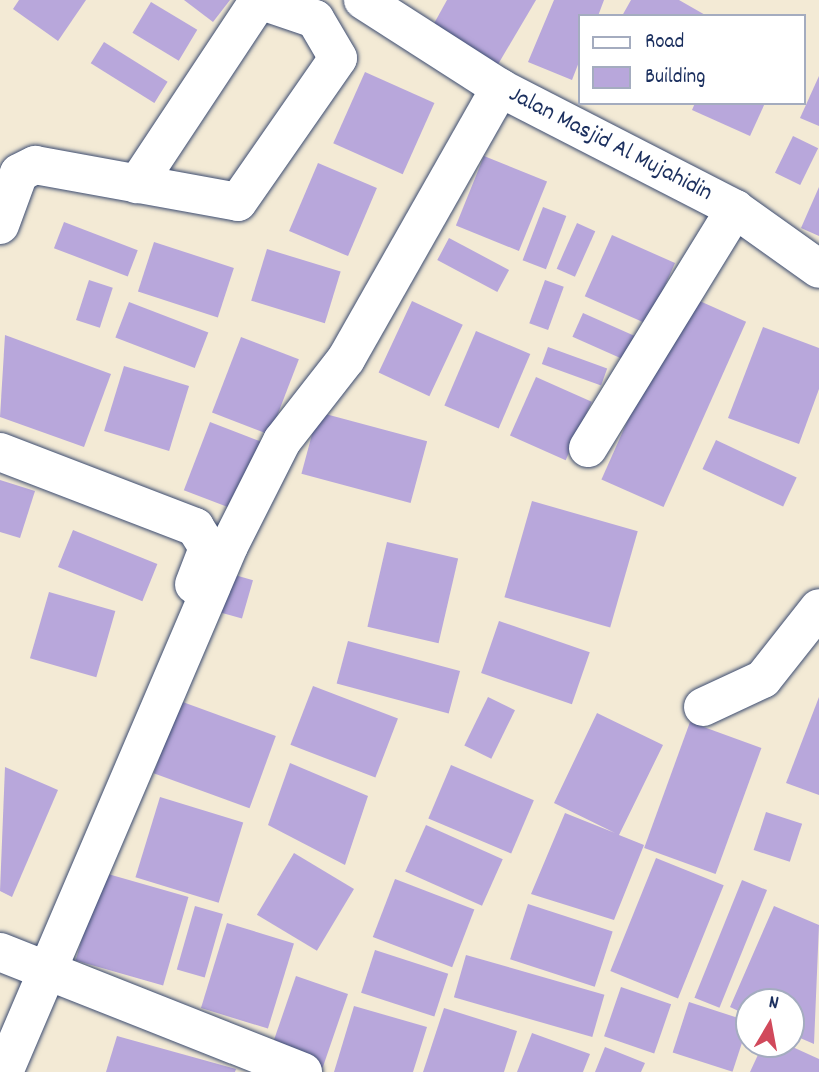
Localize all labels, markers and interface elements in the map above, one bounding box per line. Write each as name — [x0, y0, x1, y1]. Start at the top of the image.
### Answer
legend — [578, 14, 805, 105]
text: Road — [645, 28, 684, 58]
text: Building — [645, 63, 705, 93]
street label: Jalan Masjid Al Mujahidin — [503, 81, 717, 209]
north arrow — [735, 988, 805, 1058]
text: N — [766, 990, 780, 1018]

